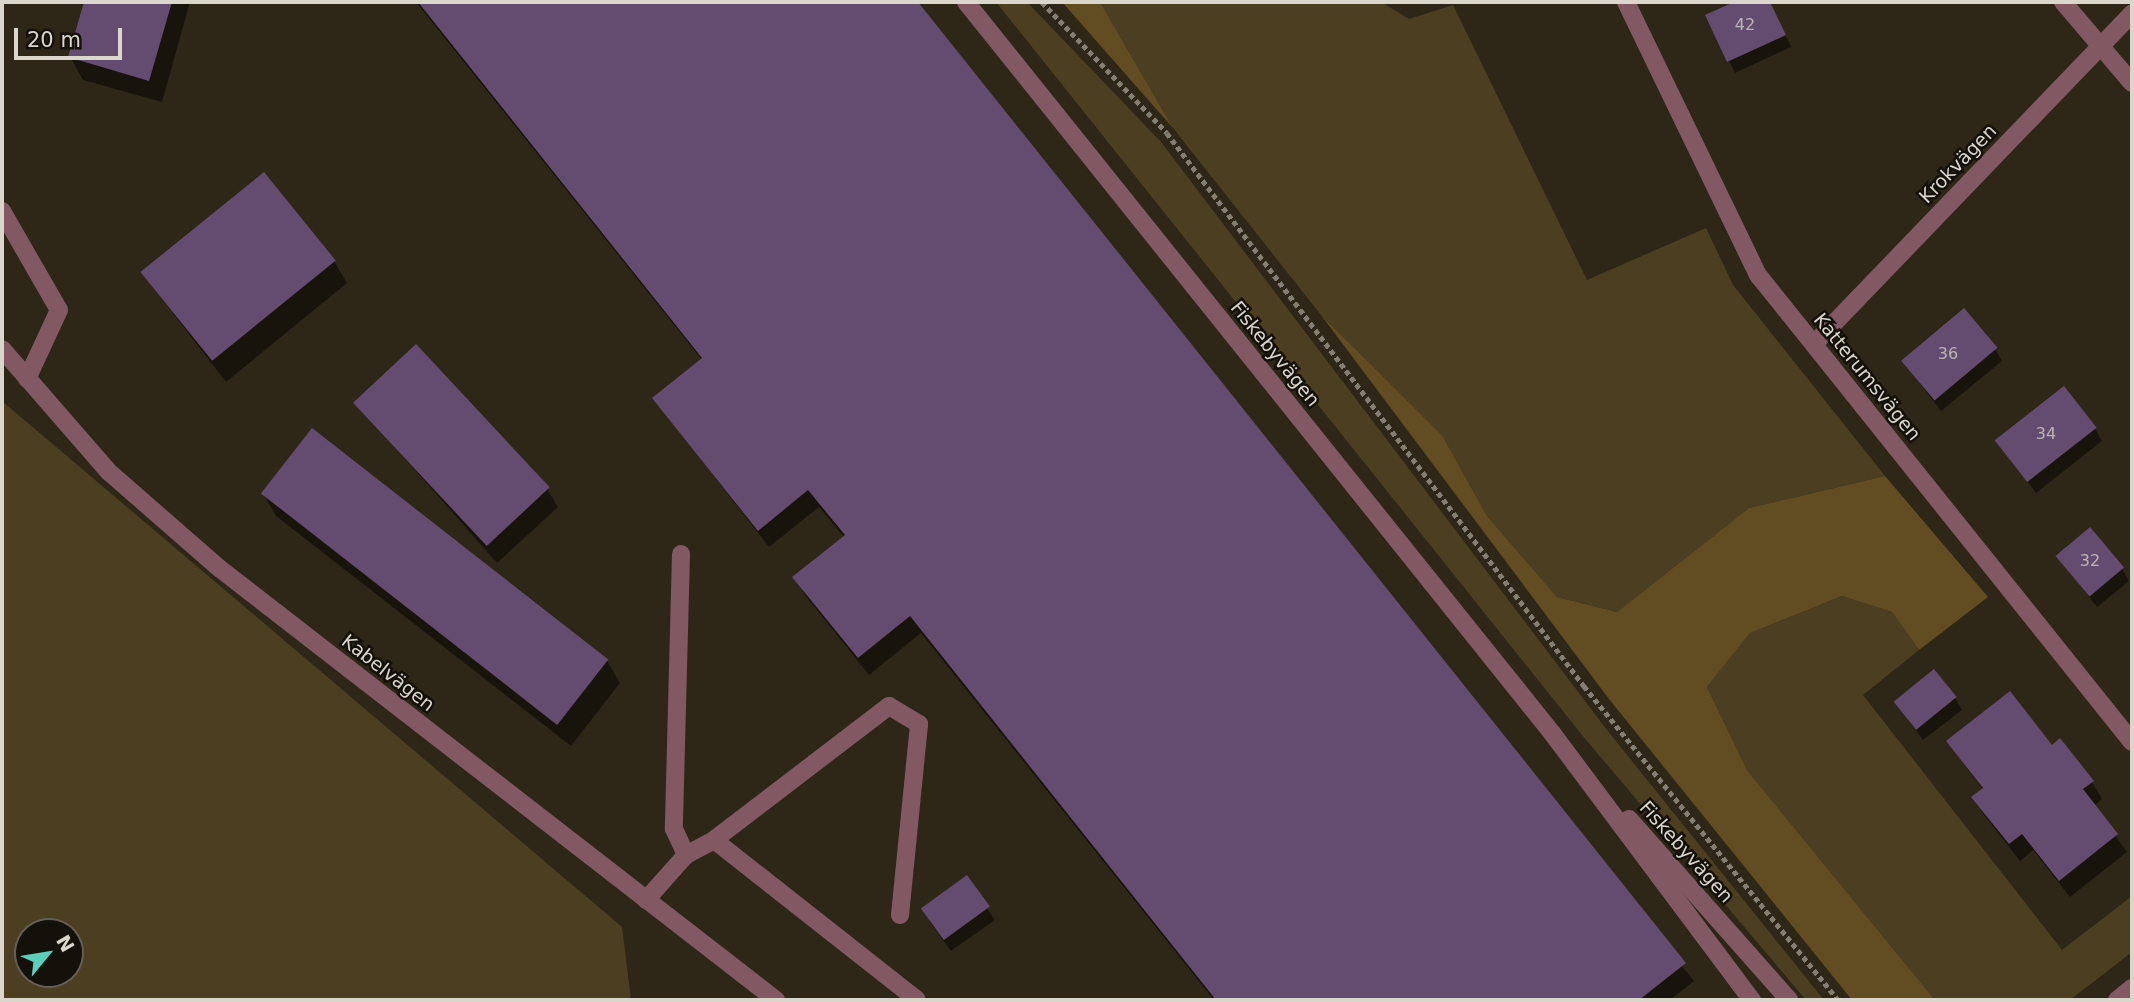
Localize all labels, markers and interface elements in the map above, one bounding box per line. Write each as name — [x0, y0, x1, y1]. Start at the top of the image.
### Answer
scale bar — [18, 14, 126, 58]
house number: 42 — [1735, 15, 1755, 35]
text: 20 m — [27, 28, 81, 52]
street label: Krokvägen — [1915, 120, 2001, 208]
street label: Fiskebyvägen — [1226, 297, 1324, 411]
street label: Katterumsvägen — [1809, 309, 1925, 445]
house number: 36 — [1938, 344, 1958, 364]
house number: 34 — [2036, 424, 2056, 444]
house number: 32 — [2080, 551, 2100, 571]
street label: Kabelvägen — [337, 630, 439, 716]
street label: Fiskebyvägen — [1634, 797, 1738, 907]
north arrow — [14, 918, 84, 988]
text: N — [52, 931, 79, 956]

